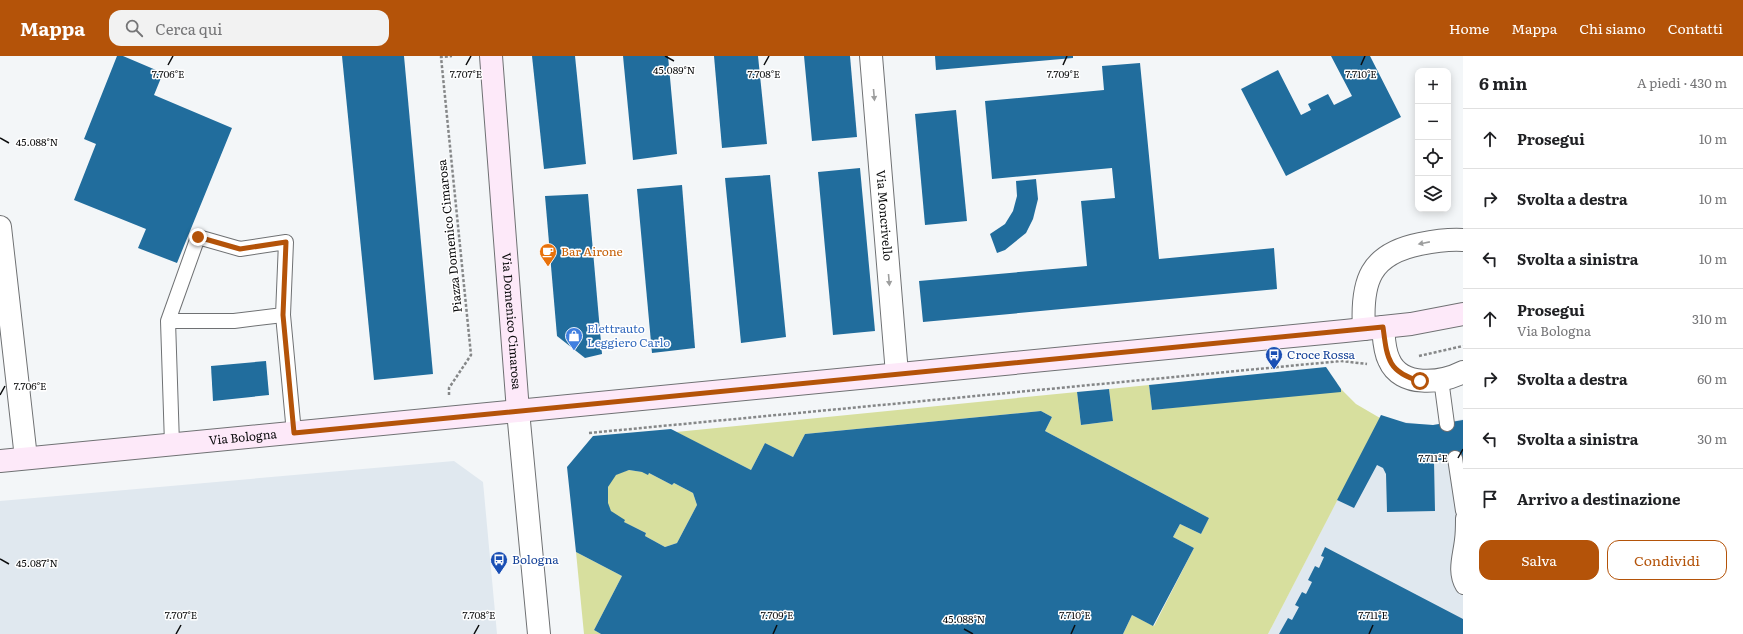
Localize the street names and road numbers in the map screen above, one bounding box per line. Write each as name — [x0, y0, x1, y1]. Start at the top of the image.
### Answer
street label: Piazza Domenico Cimarosa — [432, 158, 466, 314]
street label: Via Moncrivello — [872, 169, 898, 262]
street label: Via Domenico Cimarosa — [498, 252, 526, 391]
street label: Via Bologna — [208, 424, 278, 449]

